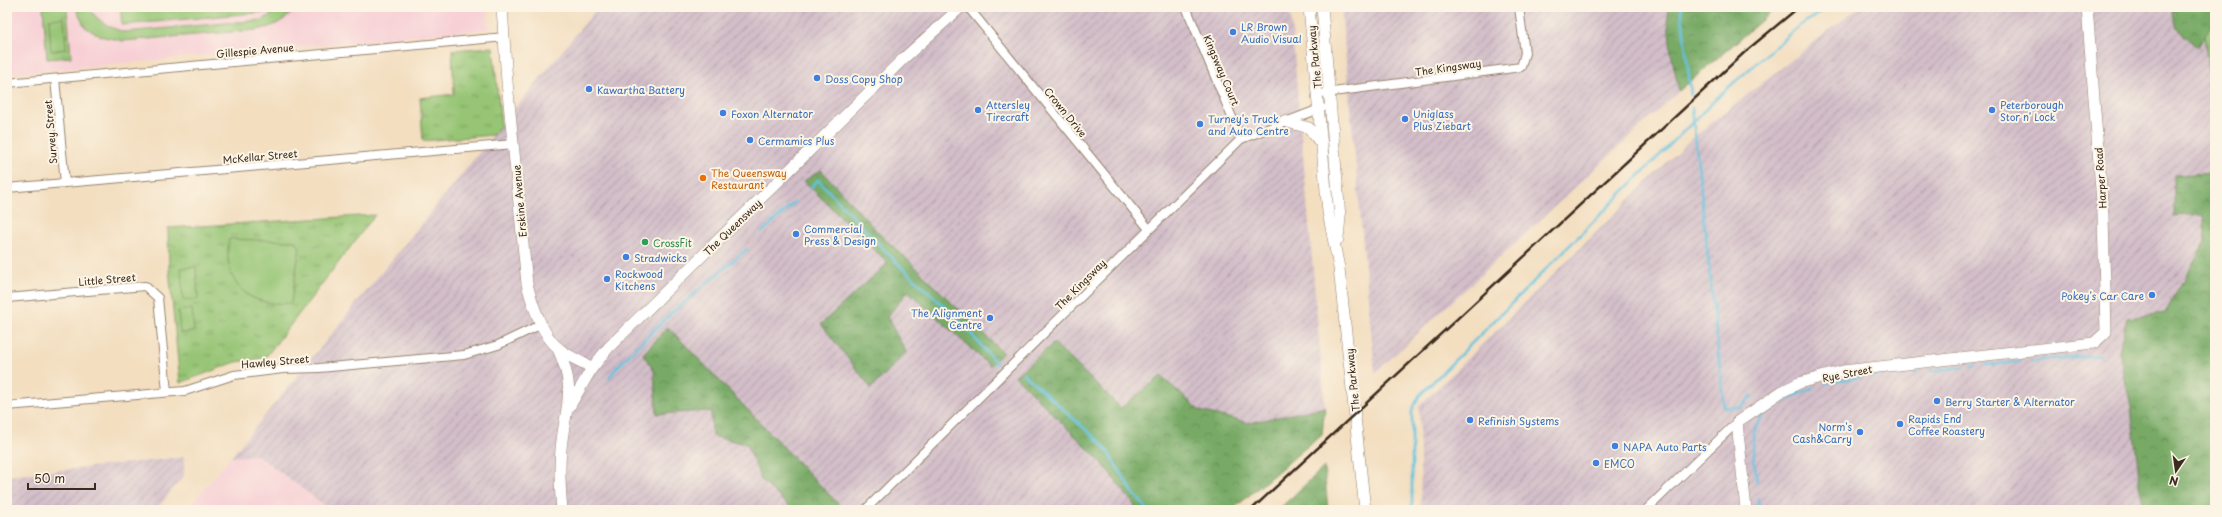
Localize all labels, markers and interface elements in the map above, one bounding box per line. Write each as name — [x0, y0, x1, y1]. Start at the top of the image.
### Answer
place label: LR Brown Audio Visual — [1241, 19, 1302, 46]
street label: The Parkway — [1303, 25, 1326, 89]
marker: LR Brown Audio Visual — [1228, 27, 1238, 37]
street label: Kingsway Court — [1200, 32, 1244, 108]
street label: Gillespie Avenue — [215, 39, 295, 61]
street label: The Kingsway — [1414, 55, 1482, 80]
place label: Doss Copy Shop — [825, 71, 903, 86]
marker: Doss Copy Shop — [812, 73, 822, 83]
place label: Kawartha Battery — [597, 82, 685, 97]
marker: Kawartha Battery — [584, 84, 594, 94]
street label: Crown Drive — [1041, 84, 1091, 140]
place label: Attersley Tirecraft — [986, 97, 1030, 124]
place label: Peterborough Stor n' Lock — [2000, 97, 2064, 124]
street label: Survey Street — [40, 99, 60, 165]
marker: Attersley Tirecraft — [973, 105, 983, 115]
marker: Peterborough Stor n' Lock — [1987, 105, 1997, 115]
place label: Foxon Alternator — [731, 106, 813, 121]
place label: Uniglass Plus Ziebart — [1413, 106, 1471, 133]
marker: Foxon Alternator — [718, 108, 728, 118]
place label: Turney's Truck and Auto Centre — [1208, 111, 1289, 138]
marker: Uniglass Plus Ziebart — [1400, 114, 1410, 124]
marker: Turney's Truck and Auto Centre — [1195, 119, 1205, 129]
place label: Cermamics Plus — [758, 133, 835, 148]
marker: Cermamics Plus — [745, 135, 755, 145]
street label: McKellar Street — [222, 145, 298, 167]
street label: Harper Road — [2090, 147, 2110, 209]
street label: Erskine Avenue — [508, 164, 530, 238]
place label: The Queensway Restaurant — [711, 165, 787, 192]
marker: The Queensway Restaurant — [698, 173, 708, 183]
street label: The Queensway — [700, 195, 765, 259]
place label: Commercial Press & Design — [804, 221, 876, 248]
marker: Commercial Press & Design — [791, 229, 801, 239]
place label: CrossFit — [653, 235, 692, 250]
marker: CrossFit — [640, 237, 650, 247]
place label: Stradwicks — [634, 250, 687, 265]
marker: Stradwicks — [621, 252, 631, 262]
street label: The Kingsway — [1051, 255, 1109, 313]
place label: Rockwood Kitchens — [615, 266, 663, 293]
street label: Little Street — [78, 269, 136, 289]
marker: Rockwood Kitchens — [602, 274, 612, 284]
place label: Pokey's Car Care — [2061, 288, 2144, 304]
marker: Pokey's Car Care — [2147, 290, 2157, 300]
place label: The Alignment Centre — [911, 305, 982, 332]
marker: The Alignment Centre — [985, 313, 995, 323]
street label: The Parkway — [1341, 348, 1364, 412]
street label: Hawley Street — [240, 351, 310, 371]
street label: Rye Street — [1821, 361, 1873, 385]
place label: Berry Starter & Alternator — [1945, 394, 2075, 410]
marker: Berry Starter & Alternator — [1932, 396, 1942, 406]
place label: Rapids End Coffee Roastery — [1908, 411, 1985, 438]
place label: Refinish Systems — [1478, 413, 1559, 429]
marker: Refinish Systems — [1465, 415, 1475, 425]
place label: Norm's Cash&Carry — [1792, 419, 1852, 446]
marker: Rapids End Coffee Roastery — [1895, 419, 1905, 429]
marker: Norm's Cash&Carry — [1855, 427, 1865, 437]
place label: NAPA Auto Parts — [1623, 439, 1707, 454]
marker: NAPA Auto Parts — [1610, 441, 1620, 451]
north arrow — [2156, 451, 2196, 491]
place label: EMCO — [1604, 456, 1635, 471]
marker: EMCO — [1591, 458, 1601, 468]
scale bar — [28, 465, 95, 491]
text: 50 m — [34, 469, 65, 487]
text: N — [2167, 472, 2180, 490]

